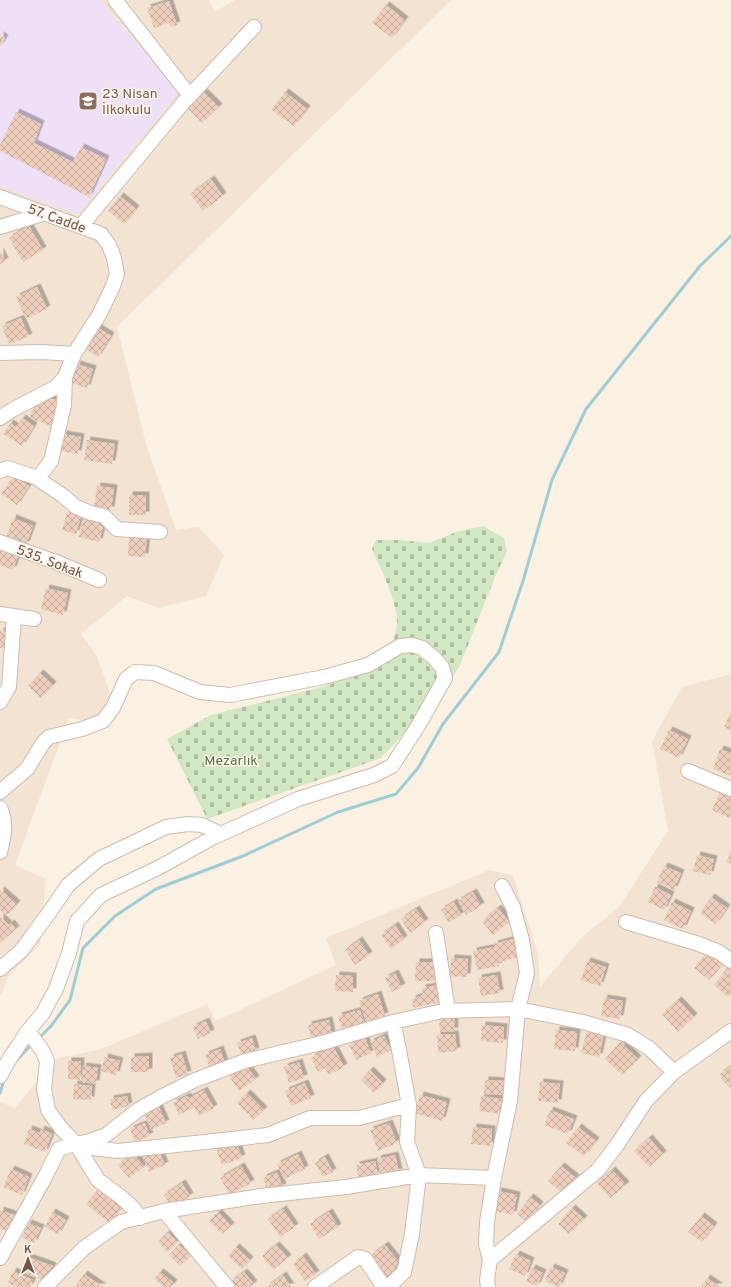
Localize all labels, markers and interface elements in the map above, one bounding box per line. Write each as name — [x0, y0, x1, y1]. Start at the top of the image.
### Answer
place label: 23 Nisan İlkokulu — [102, 86, 158, 119]
school or university icon: 23 Nisan İlkokulu — [77, 90, 99, 112]
street label: 57. Cadde — [25, 201, 88, 238]
street label: 535. Sokak — [14, 542, 85, 583]
park label: Mezarlık — [204, 753, 258, 770]
north arrow — [8, 1239, 48, 1279]
text: K — [24, 1243, 32, 1257]

